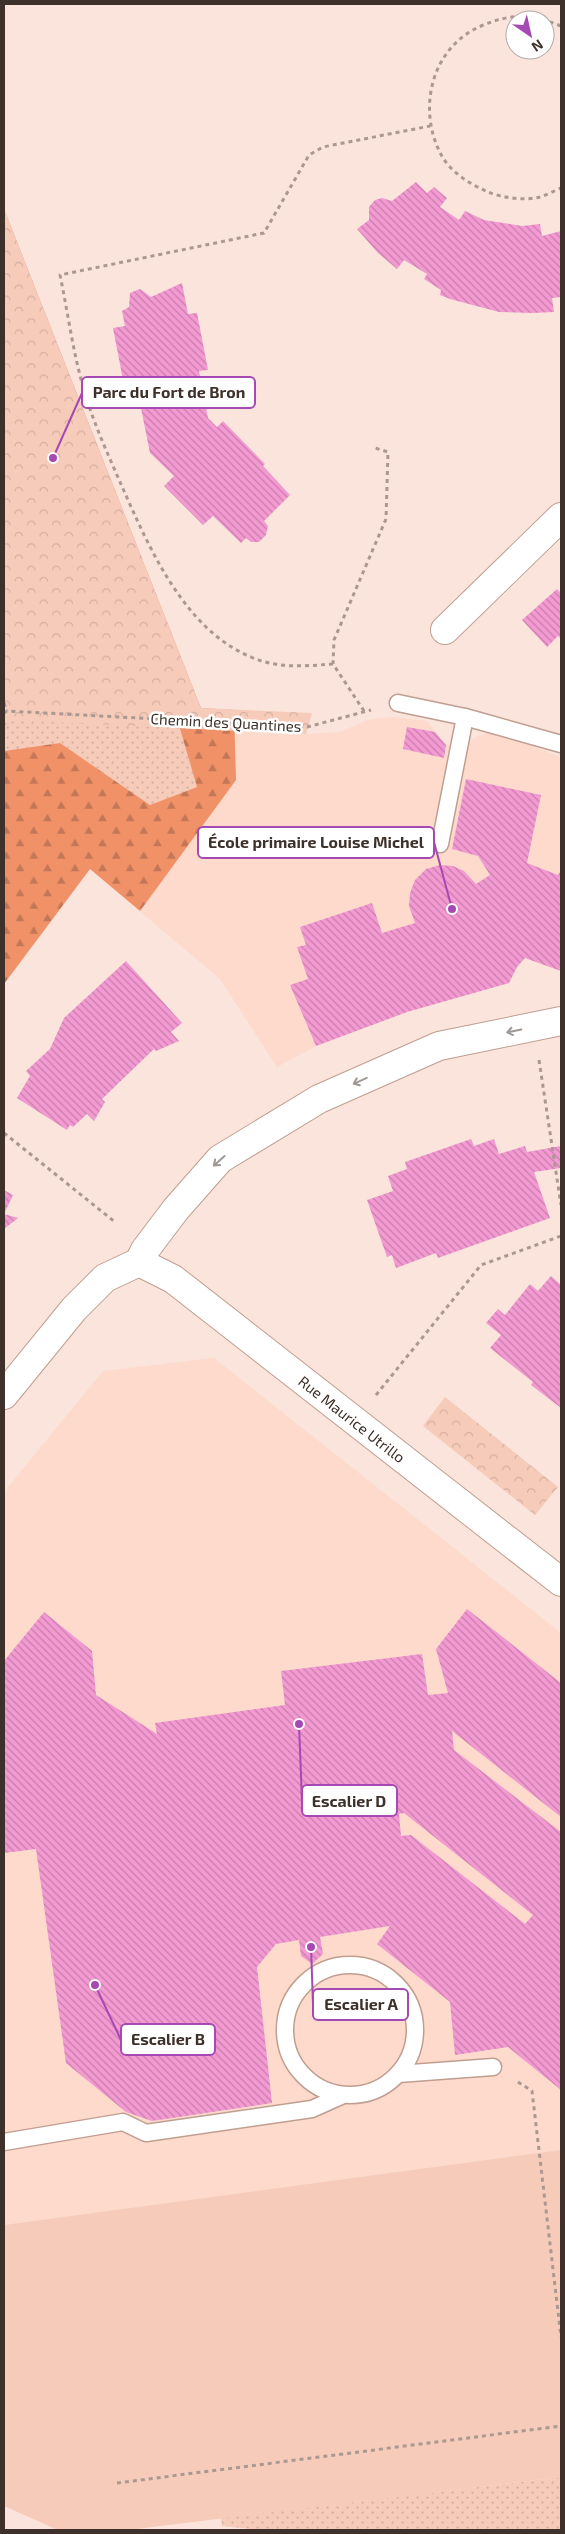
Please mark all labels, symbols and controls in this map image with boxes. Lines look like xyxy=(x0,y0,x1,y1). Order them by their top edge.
north arrow xyxy=(505,10,555,60)
text: N xyxy=(529,36,546,56)
callout: Parc du Fort de Bron xyxy=(82,377,255,408)
text: Parc du Fort de Bron xyxy=(93,382,245,401)
street label: Chemin des Quantines xyxy=(150,709,302,736)
callout: École primaire Louise Michel xyxy=(198,827,434,858)
text: École primaire Louise Michel xyxy=(208,832,425,851)
one-way arrow xyxy=(506,1026,522,1036)
one-way arrow xyxy=(353,1077,368,1087)
one-way arrow xyxy=(213,1156,226,1167)
street label: Rue Maurice Utrillo xyxy=(295,1372,409,1466)
callout: Escalier D xyxy=(302,1785,397,1816)
text: Escalier D xyxy=(312,1791,386,1810)
callout: Escalier A xyxy=(313,1989,408,2020)
text: Escalier A xyxy=(324,1994,398,2013)
callout: Escalier B xyxy=(121,2024,215,2055)
text: Escalier B xyxy=(131,2029,205,2048)

